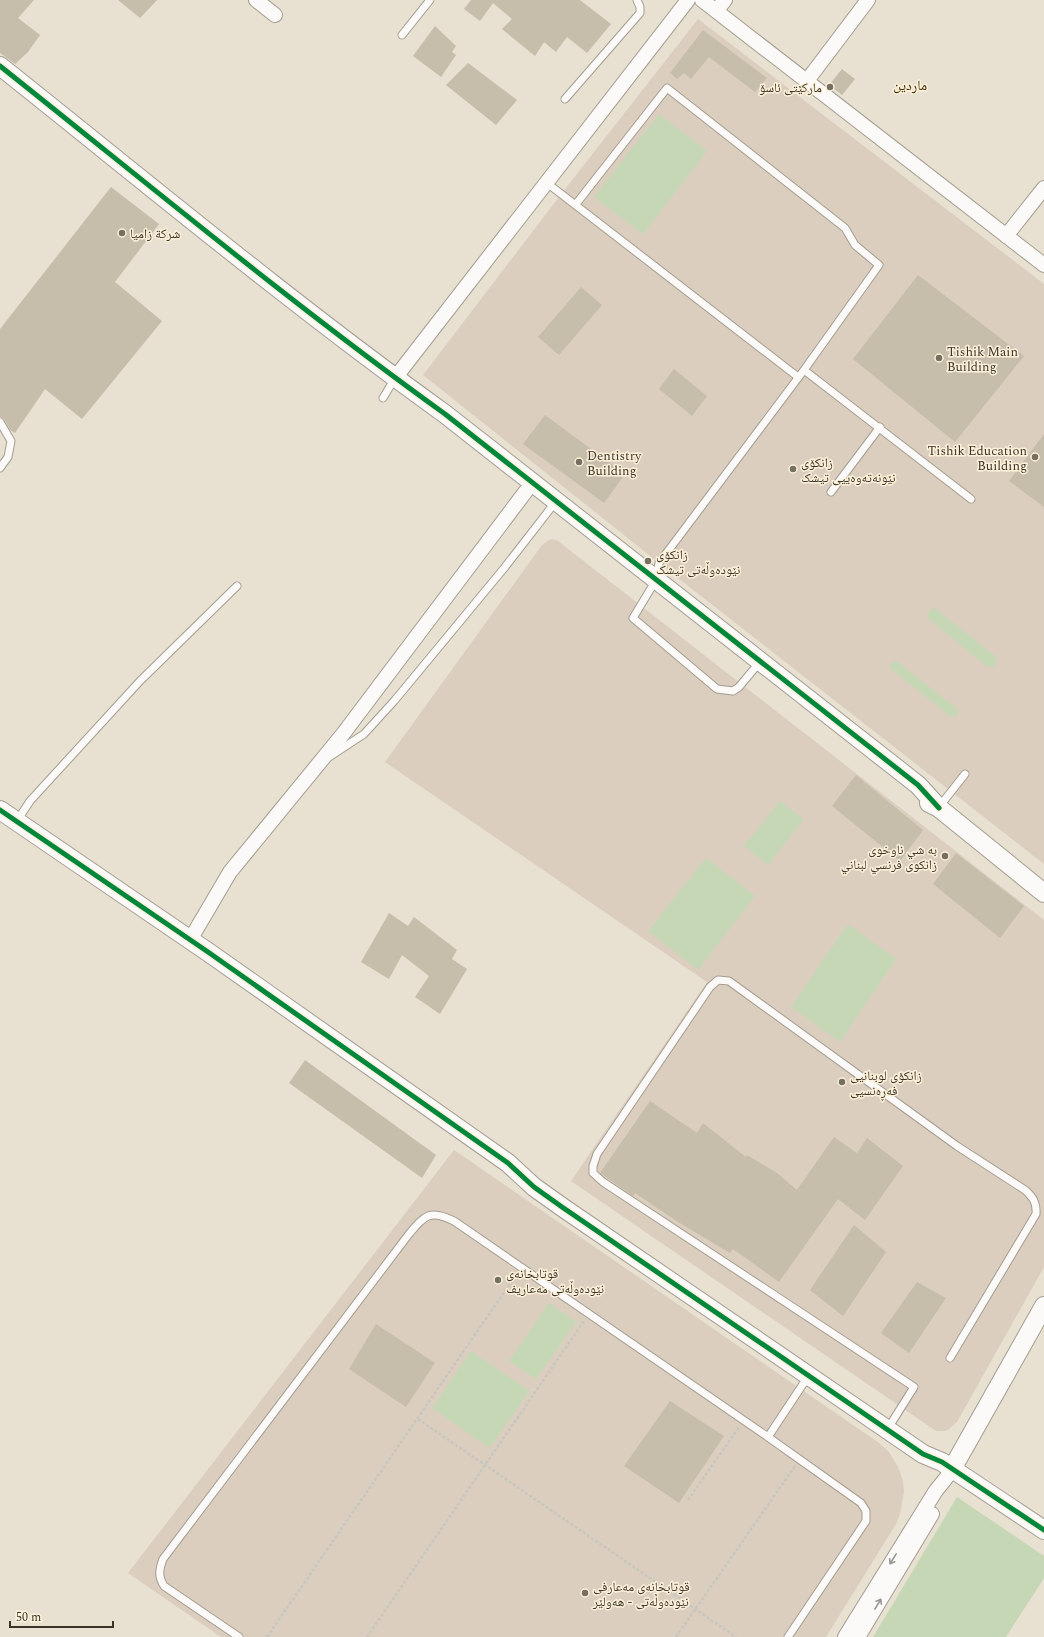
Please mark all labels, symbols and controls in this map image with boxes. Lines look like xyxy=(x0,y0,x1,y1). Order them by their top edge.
district label: ماردین xyxy=(893,75,927,96)
place label: مارکێتی ئاسۆ xyxy=(759,78,822,98)
marker: مارکێتی ئاسۆ xyxy=(825,82,835,92)
place label: شركة زاميا xyxy=(130,224,180,244)
marker: شركة زاميا xyxy=(117,228,127,238)
place label: Tishik Main Building xyxy=(947,342,1018,377)
marker: Tishik Main Building xyxy=(934,353,944,363)
place label: Tishik Education Building xyxy=(928,441,1027,476)
place label: Dentistry Building xyxy=(587,446,642,481)
marker: Tishik Education Building xyxy=(1030,452,1040,462)
place label: زانکۆی نێونەتەوەییی تیشک xyxy=(801,453,896,488)
marker: Dentistry Building xyxy=(574,457,584,467)
marker: زانکۆی نێونەتەوەییی تیشک xyxy=(788,464,798,474)
place label: زانکۆی نێودەوڵەتی تیشک xyxy=(656,545,740,580)
marker: زانکۆی نێودەوڵەتی تیشک xyxy=(643,556,653,566)
place label: به شي ناوخوى زانكوى فرنسي لبناني xyxy=(841,840,937,875)
marker: به شي ناوخوى زانكوى فرنسي لبناني xyxy=(940,851,950,861)
place label: زانکۆی لوبنانیی فەڕەنسیی xyxy=(850,1066,922,1101)
marker: زانکۆی لوبنانیی فەڕەنسیی xyxy=(837,1077,847,1087)
place label: قوتابخانەی نێودەوڵەتی مەعاریف xyxy=(506,1264,604,1299)
marker: قوتابخانەی نێودەوڵەتی مەعاریف xyxy=(493,1275,503,1285)
one-way arrow xyxy=(889,1553,897,1565)
place label: قوتابخانەی مەعارفی نێودەوڵەتی - هەولێر xyxy=(592,1577,690,1612)
marker: قوتابخانەی مەعارفی نێودەوڵەتی - هەولێر xyxy=(580,1588,590,1598)
one-way arrow xyxy=(874,1599,882,1610)
scale bar xyxy=(10,1603,113,1629)
text: 50 m xyxy=(16,1608,41,1627)

